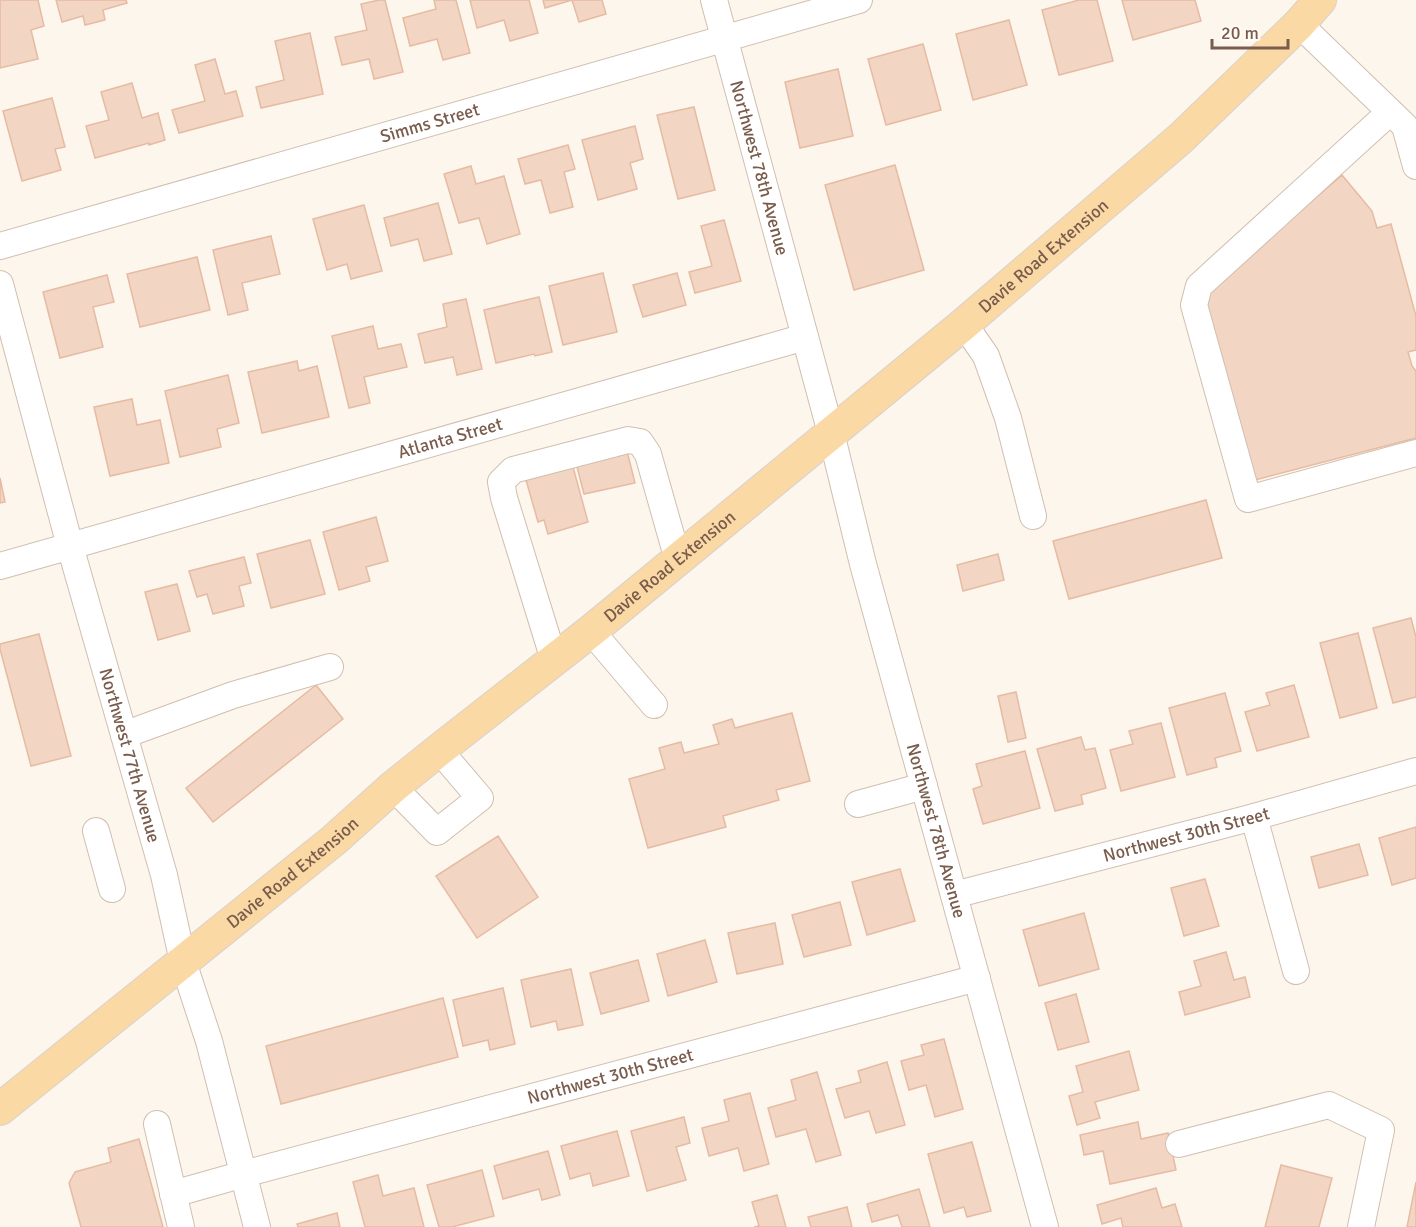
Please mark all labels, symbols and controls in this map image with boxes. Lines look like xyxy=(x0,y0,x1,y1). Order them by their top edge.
scale bar xyxy=(1212,12,1288,50)
text: 20 m xyxy=(1221,22,1259,44)
street label: Northwest 78th Avenue xyxy=(725,78,794,258)
street label: Simms Street xyxy=(377,98,482,148)
street label: Davie Road Extension xyxy=(974,194,1113,318)
street label: Atlanta Street xyxy=(395,413,505,463)
street label: Davie Road Extension xyxy=(599,506,740,627)
street label: Northwest 77th Avenue xyxy=(94,666,165,845)
street label: Northwest 78th Avenue xyxy=(902,741,971,921)
street label: Northwest 30th Street xyxy=(1101,802,1272,867)
street label: Davie Road Extension xyxy=(222,812,363,933)
street label: Northwest 30th Street xyxy=(525,1043,696,1109)

